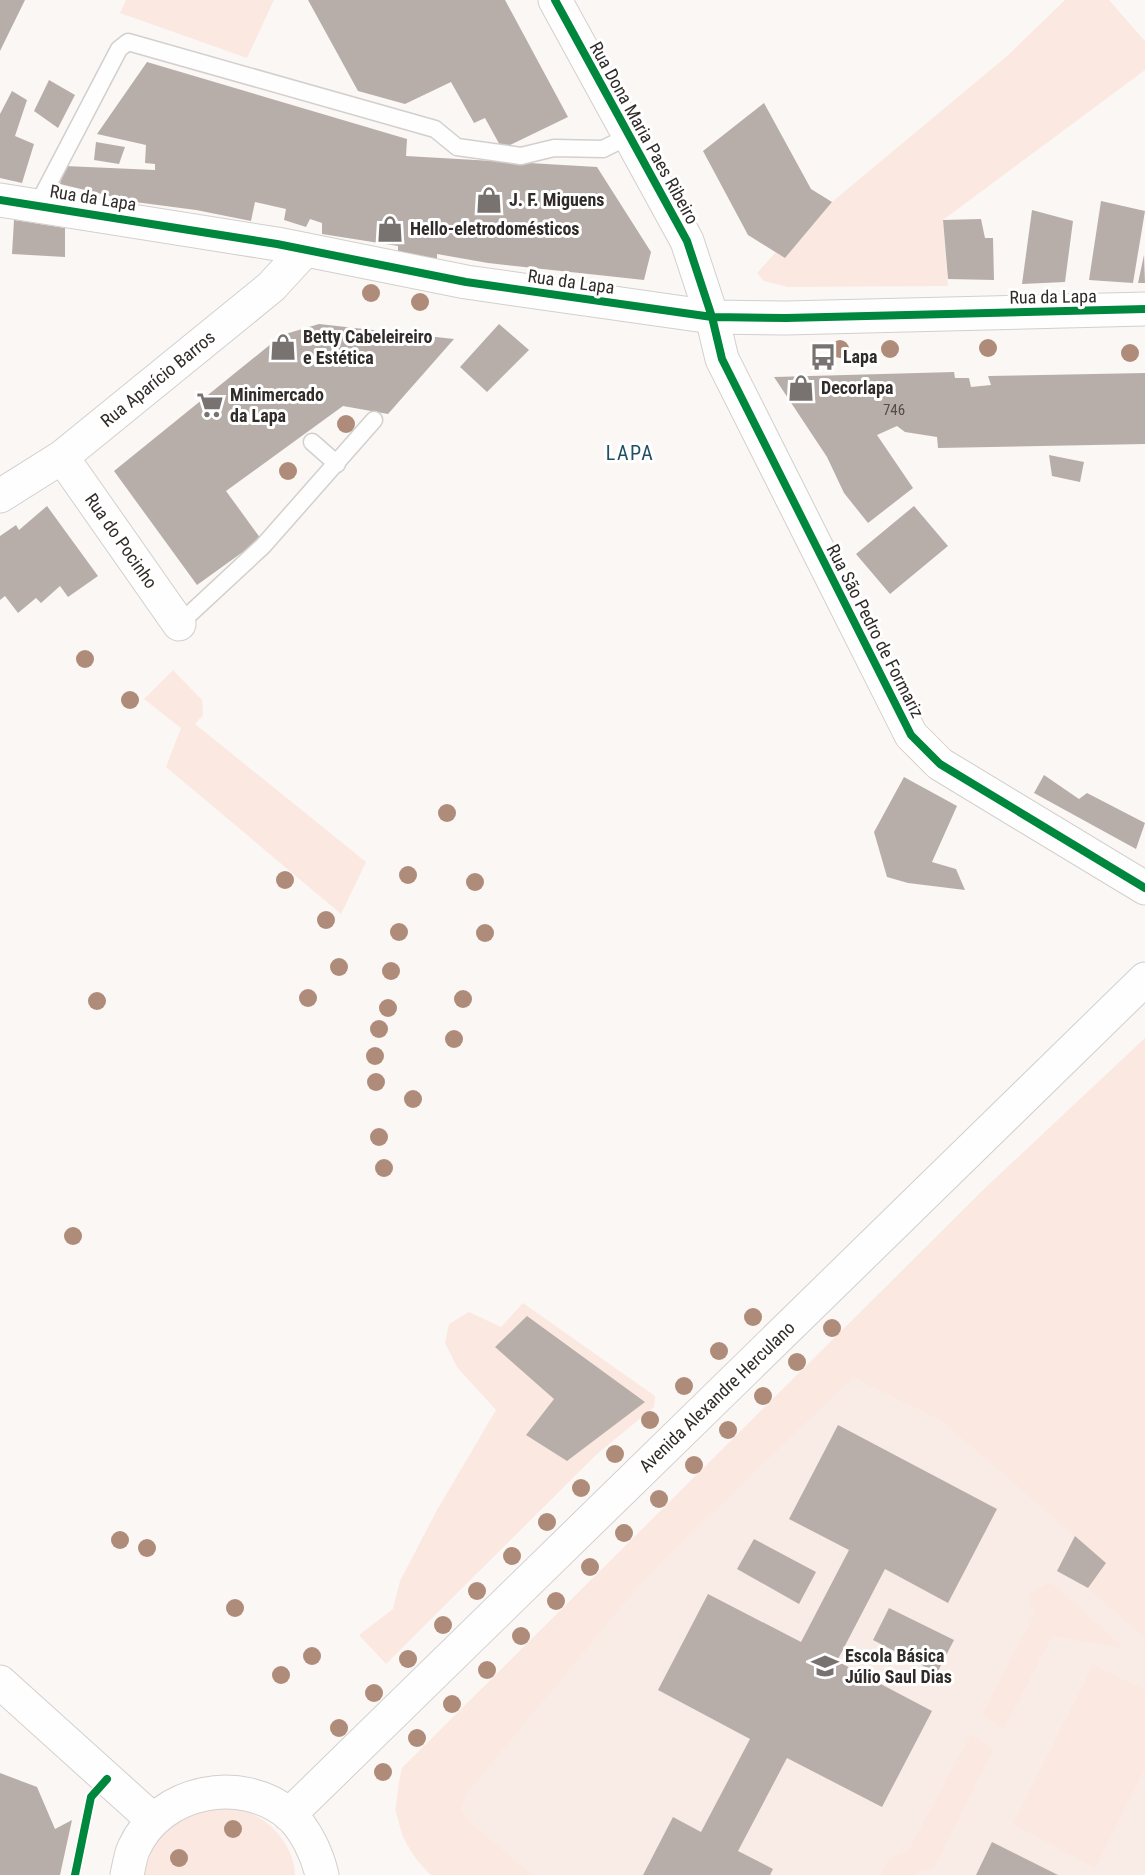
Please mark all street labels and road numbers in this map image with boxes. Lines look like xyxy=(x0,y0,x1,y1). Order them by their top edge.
street label: Rua Dona Maria Paes Ribeiro xyxy=(586,38,703,228)
street label: Rua da Lapa xyxy=(48,180,138,215)
street label: Rua da Lapa xyxy=(526,265,616,298)
street label: Rua da Lapa xyxy=(1009,285,1097,308)
street label: Rua Aparício Barros xyxy=(96,326,219,431)
street label: Rua do Pocinho xyxy=(81,489,162,592)
street label: Rua São Pedro de Formariz xyxy=(823,540,928,721)
street label: Avenida Alexandre Herculano xyxy=(635,1317,799,1476)

